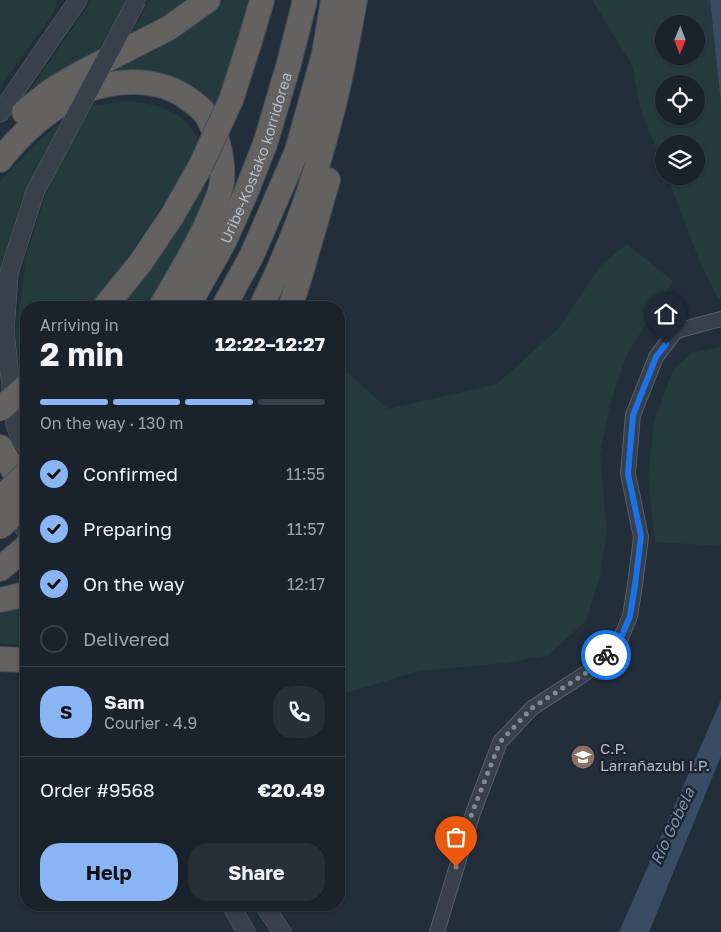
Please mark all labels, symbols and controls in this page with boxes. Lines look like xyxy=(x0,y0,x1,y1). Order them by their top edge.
north arrow xyxy=(655,15,705,65)
map controls xyxy=(655,15,705,185)
street label: Uribe-Kostako korridorea xyxy=(216,70,295,246)
button: locate xyxy=(655,75,705,125)
button: layers xyxy=(655,135,705,185)
pin xyxy=(645,293,687,344)
icon: home xyxy=(652,300,680,328)
text: Arriving in xyxy=(40,315,119,335)
text: 12:22–12:27 xyxy=(215,332,325,355)
text: 2 min xyxy=(40,335,124,373)
text: On the way · 130 m xyxy=(40,413,184,433)
icon: check xyxy=(40,460,68,488)
text: Confirmed xyxy=(83,462,178,485)
text: 11:55 xyxy=(286,464,325,484)
icon: check xyxy=(40,515,68,543)
text: Preparing xyxy=(83,517,172,540)
text: 11:57 xyxy=(287,519,325,539)
icon: check xyxy=(40,570,68,598)
text: On the way xyxy=(83,572,185,595)
text: 12:17 xyxy=(287,574,325,594)
text: Delivered xyxy=(83,627,170,650)
courier xyxy=(581,630,631,680)
icon: bike xyxy=(592,641,620,669)
button: phone xyxy=(273,686,325,738)
text: Sam xyxy=(104,690,144,713)
text: S xyxy=(60,700,72,723)
text: Courier · 4.9 xyxy=(104,713,197,733)
place label: C.P. Larrañazubi I.P. xyxy=(600,739,710,774)
school or university icon: C.P. Larrañazubi I.P. xyxy=(570,744,596,770)
text: Order #9568 xyxy=(40,778,155,801)
text: €20.49 xyxy=(258,778,325,801)
water label: Río Gobela xyxy=(645,783,699,868)
pin xyxy=(435,816,477,867)
icon: bag xyxy=(442,823,470,851)
button: Help xyxy=(40,843,178,901)
button: Share xyxy=(188,843,325,901)

